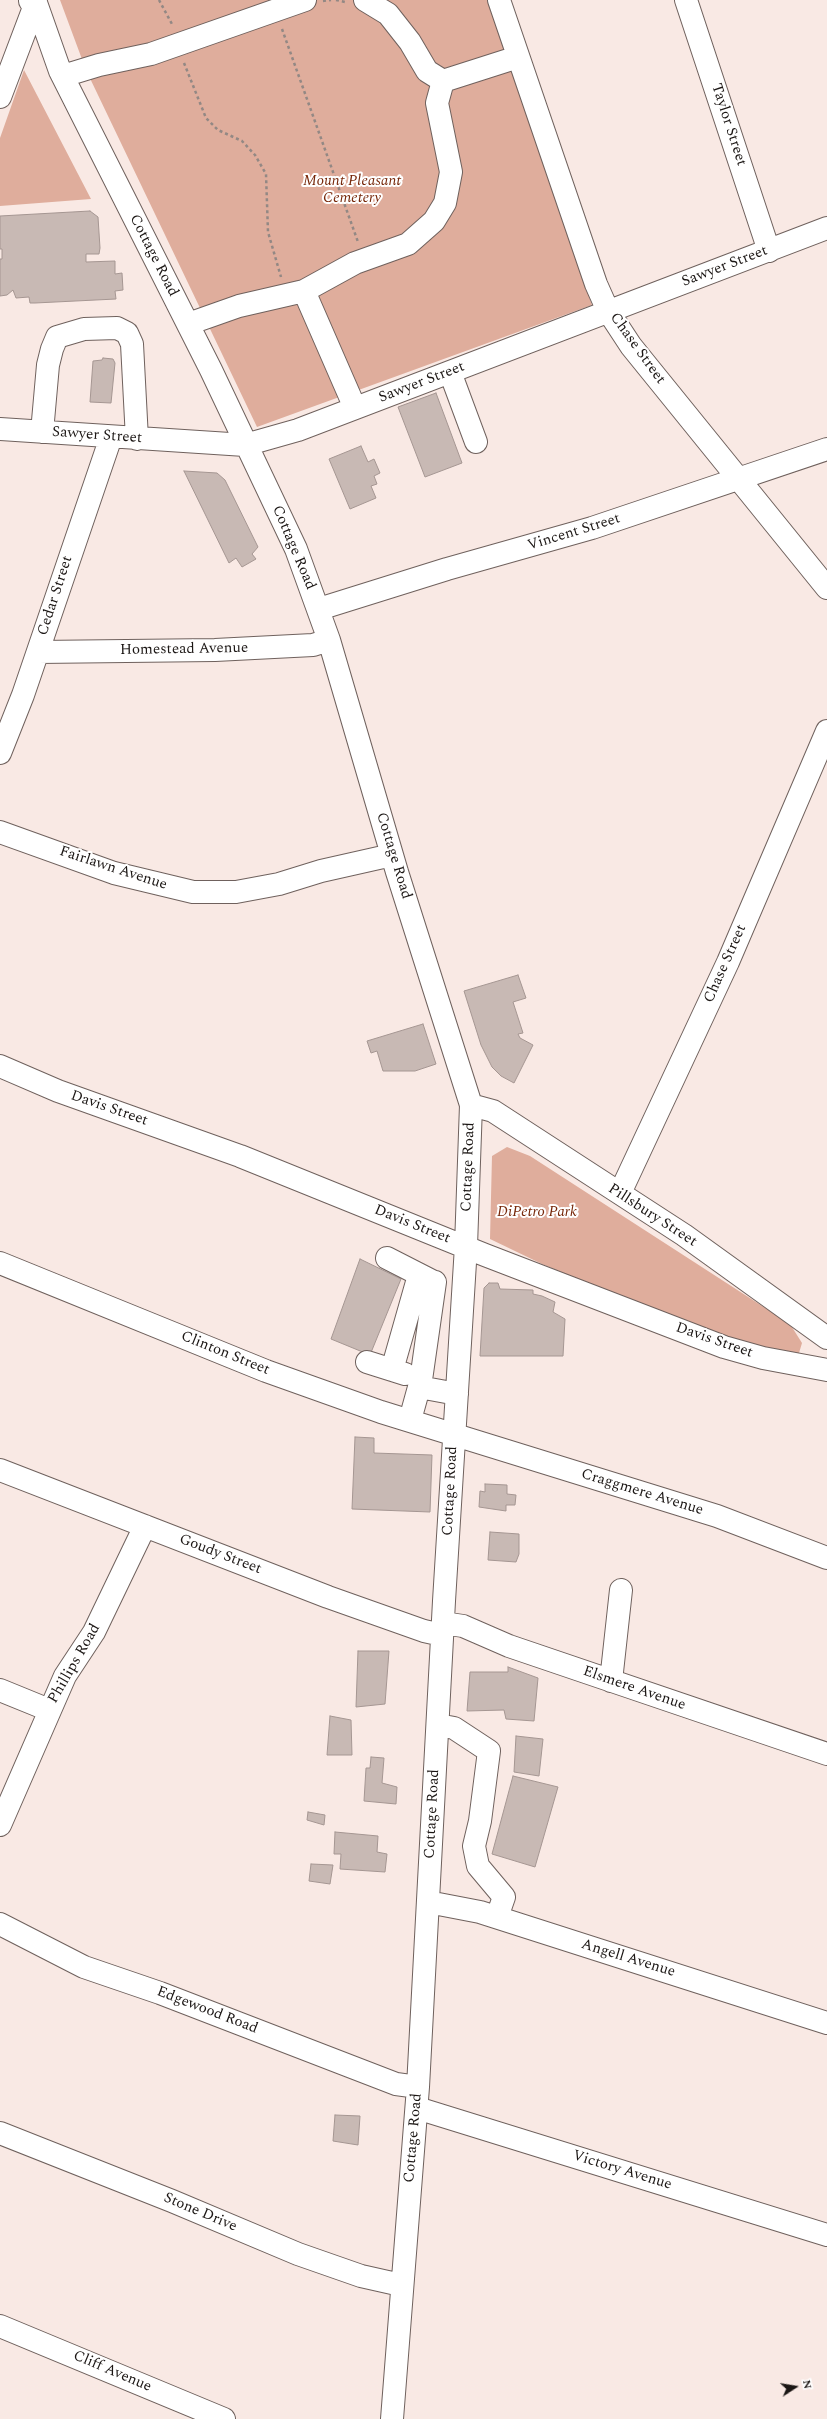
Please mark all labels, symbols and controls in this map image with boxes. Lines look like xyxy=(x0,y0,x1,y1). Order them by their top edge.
street label: Taylor Street xyxy=(706,82,750,168)
park label: Mount Pleasant Cemetery xyxy=(303,173,401,208)
street label: Cottage Road xyxy=(125,212,181,300)
street label: Sawyer Street xyxy=(680,242,770,292)
street label: Chase Street xyxy=(605,310,669,388)
street label: Sawyer Street xyxy=(377,358,467,408)
street label: Sawyer Street xyxy=(51,424,143,448)
street label: Cottage Road xyxy=(267,503,319,593)
street label: Vincent Street xyxy=(525,510,623,556)
street label: Cedar Street xyxy=(35,554,77,638)
street label: Homestead Avenue xyxy=(120,640,248,660)
street label: Cottage Road xyxy=(371,810,415,902)
street label: Fairlawn Avenue xyxy=(57,843,169,895)
street label: Chase Street xyxy=(701,922,751,1006)
street label: Davis Street xyxy=(68,1087,150,1131)
street label: Cottage Road xyxy=(458,1122,480,1212)
street label: Pillsbury Street xyxy=(604,1181,700,1251)
street label: Davis Street xyxy=(371,1202,453,1248)
park label: DiPetro Park xyxy=(497,1204,577,1222)
street label: Davis Street xyxy=(673,1319,755,1363)
street label: Clinton Street xyxy=(178,1328,272,1380)
street label: Cottage Road xyxy=(440,1446,462,1536)
street label: Craggmere Avenue xyxy=(579,1466,705,1520)
street label: Goudy Street xyxy=(176,1531,264,1579)
street label: Phillips Road xyxy=(45,1621,105,1707)
street label: Elsmere Avenue xyxy=(580,1663,688,1715)
street label: Cottage Road xyxy=(422,1769,444,1859)
street label: Angell Avenue xyxy=(579,1936,677,1982)
street label: Edgewood Road xyxy=(154,1983,260,2039)
street label: Cottage Road xyxy=(401,2093,427,2183)
street label: Victory Avenue xyxy=(570,2147,674,2195)
street label: Stone Drive xyxy=(161,2189,239,2237)
street label: Cliff Avenue xyxy=(70,2347,154,2397)
north arrow xyxy=(775,2367,815,2407)
text: N xyxy=(798,2378,816,2391)

